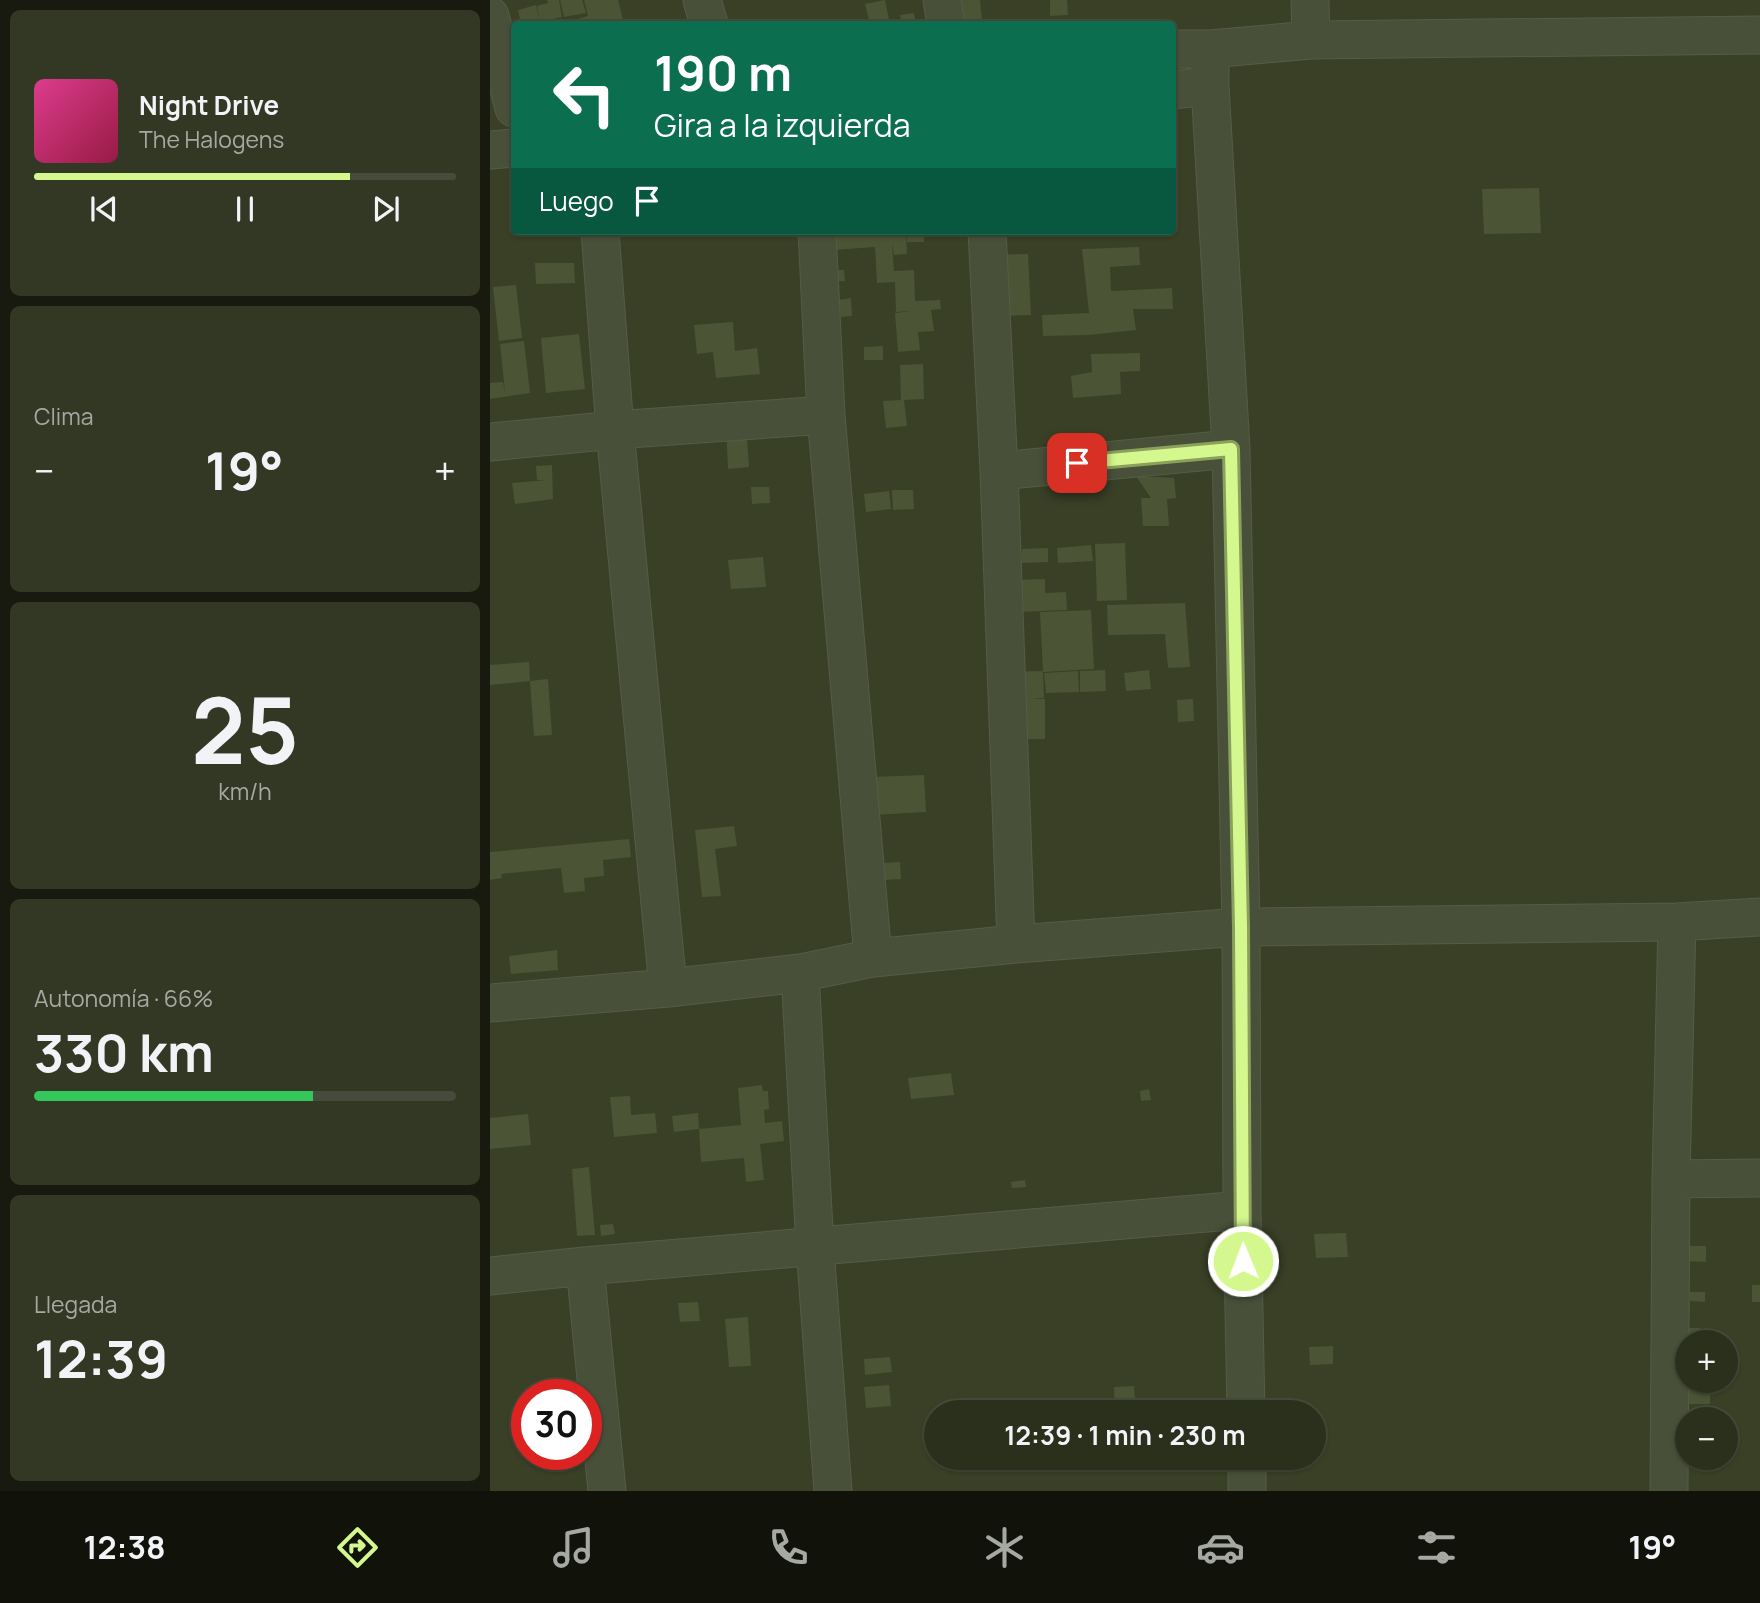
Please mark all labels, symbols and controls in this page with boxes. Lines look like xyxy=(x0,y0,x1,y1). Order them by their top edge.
text: 190 m xyxy=(654,39,792,106)
icon: left xyxy=(539,49,630,140)
text: Night Drive xyxy=(139,87,279,123)
text: Gira a la izquierda xyxy=(654,103,910,147)
text: The Halogens xyxy=(139,123,284,155)
icon: arrive xyxy=(628,182,666,220)
text: Luego xyxy=(539,183,614,219)
icon: previous xyxy=(85,190,123,228)
icon: pause xyxy=(226,190,264,228)
icon: next xyxy=(367,190,405,228)
text: Clima xyxy=(34,400,93,432)
pin xyxy=(1047,433,1107,493)
text: 19° xyxy=(205,435,284,506)
text: − xyxy=(34,444,55,496)
text: + xyxy=(434,444,456,496)
icon: arrive xyxy=(1058,444,1096,482)
text: 25 xyxy=(191,667,299,791)
text: km/h xyxy=(218,775,272,807)
text: Autonomía · 66% xyxy=(34,982,213,1014)
text: 330 km xyxy=(34,1017,214,1088)
position arrow xyxy=(1206,1224,1280,1298)
text: Llegada xyxy=(34,1288,117,1320)
text: 12:39 xyxy=(34,1323,168,1394)
map controls xyxy=(1675,1330,1738,1470)
button: + xyxy=(1675,1330,1738,1393)
speed limit sign: 30 xyxy=(511,1379,602,1470)
button: − xyxy=(1675,1407,1738,1470)
text: 12:39 · 1 min · 230 m xyxy=(1004,1417,1246,1453)
icon: directions xyxy=(333,1523,382,1572)
icon: music xyxy=(549,1523,598,1572)
icon: phone xyxy=(764,1523,813,1572)
icon: climate xyxy=(980,1523,1029,1572)
icon: car xyxy=(1196,1523,1245,1572)
icon: filters xyxy=(1412,1523,1461,1572)
text: 12:38 xyxy=(83,1525,166,1569)
text: 19° xyxy=(1628,1525,1676,1569)

